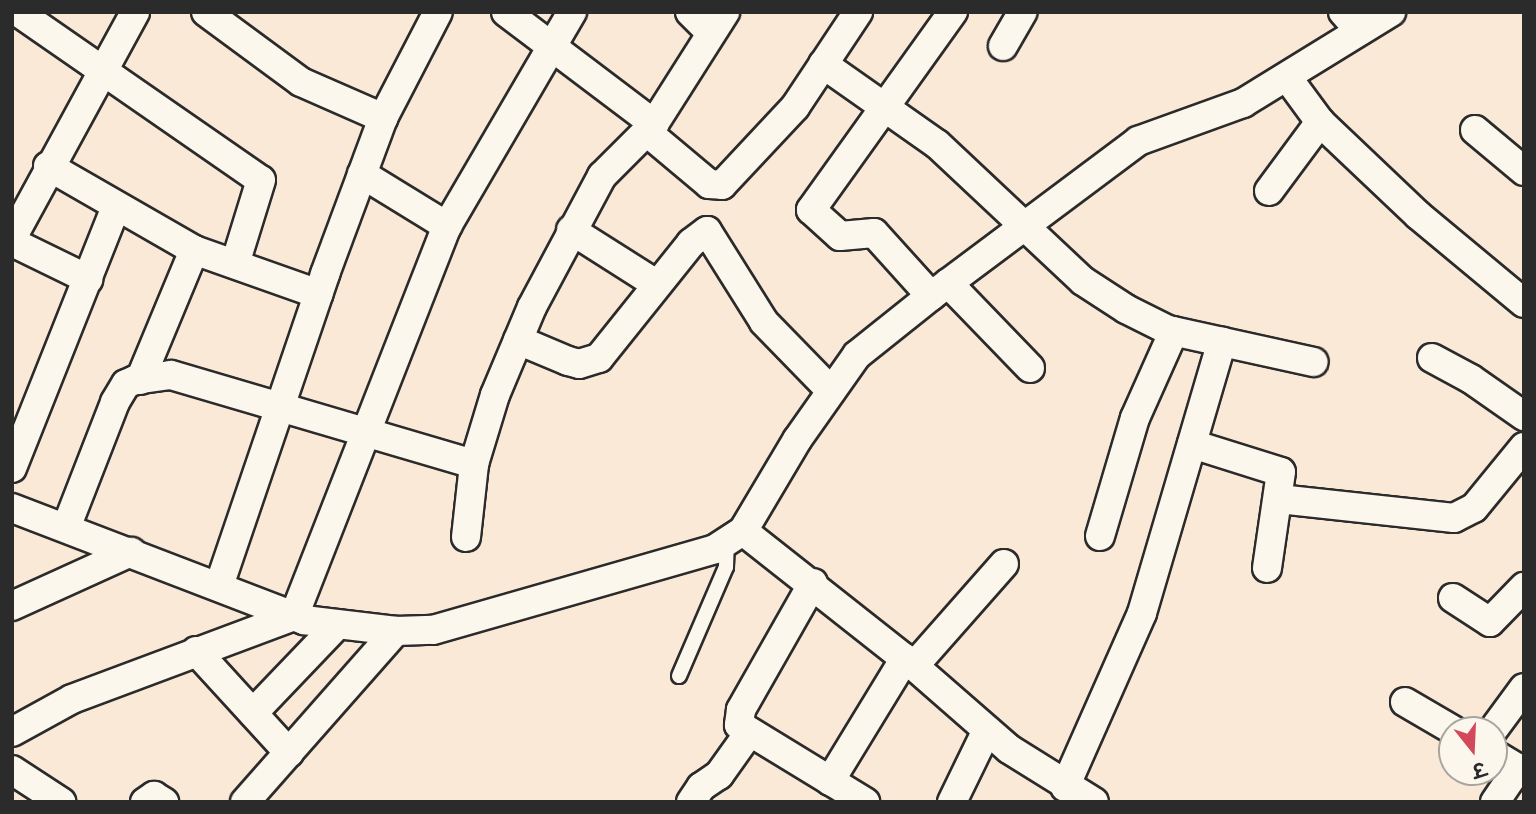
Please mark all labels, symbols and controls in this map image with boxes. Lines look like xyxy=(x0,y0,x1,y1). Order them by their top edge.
north arrow xyxy=(1438,716,1508,786)
text: उ xyxy=(1468,752,1490,787)

